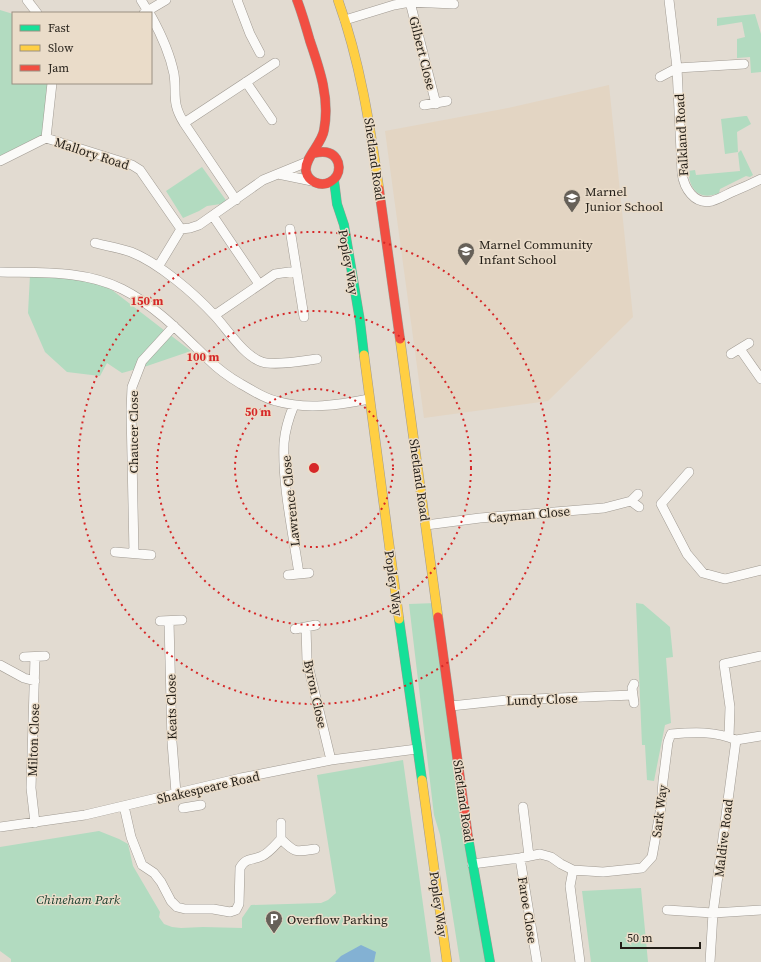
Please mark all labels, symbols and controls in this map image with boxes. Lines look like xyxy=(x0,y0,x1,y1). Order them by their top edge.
legend xyxy=(12,12,152,84)
street label: Gilbert Close xyxy=(405,15,440,92)
text: Fast xyxy=(48,20,70,36)
text: Slow xyxy=(48,40,74,56)
text: Jam xyxy=(47,60,69,76)
street label: Falkland Road xyxy=(671,93,692,177)
street label: Shetland Road xyxy=(360,117,389,202)
street label: Mallory Road xyxy=(52,133,132,174)
place label: Marnel Junior School xyxy=(584,183,663,215)
school or university icon: Marnel Junior School xyxy=(562,188,582,213)
street label: Popley Way xyxy=(334,228,363,297)
place label: Marnel Community Infant School xyxy=(479,236,593,268)
school or university icon: Marnel Community Infant School xyxy=(456,241,476,266)
text: 150 m xyxy=(131,293,164,309)
text: 100 m xyxy=(187,349,220,365)
street label: Chaucer Close xyxy=(125,390,142,474)
text: 50 m xyxy=(245,404,271,420)
street label: Shetland Road xyxy=(405,438,434,523)
street label: Lawrence Close xyxy=(277,454,304,547)
centre of rings xyxy=(307,461,321,475)
street label: Cayman Close xyxy=(487,502,571,527)
street label: Popley Way xyxy=(380,549,407,617)
street label: Byron Close xyxy=(300,658,331,730)
street label: Keats Close xyxy=(162,674,181,740)
street label: Lundy Close xyxy=(506,690,578,709)
street label: Milton Close xyxy=(24,703,43,777)
street label: Shetland Road xyxy=(449,759,478,844)
street label: Shakespeare Road xyxy=(155,767,262,808)
street label: Sark Way xyxy=(648,783,671,838)
street label: Maldive Road xyxy=(710,797,737,878)
street label: Popley Way xyxy=(425,870,452,938)
street label: Faroe Close xyxy=(514,876,541,945)
park label: Chineham Park xyxy=(36,891,121,908)
parking icon: Overflow Parking xyxy=(264,909,284,934)
place label: Overflow Parking xyxy=(287,911,388,928)
scale bar xyxy=(621,924,700,950)
text: 50 m xyxy=(627,930,653,946)

